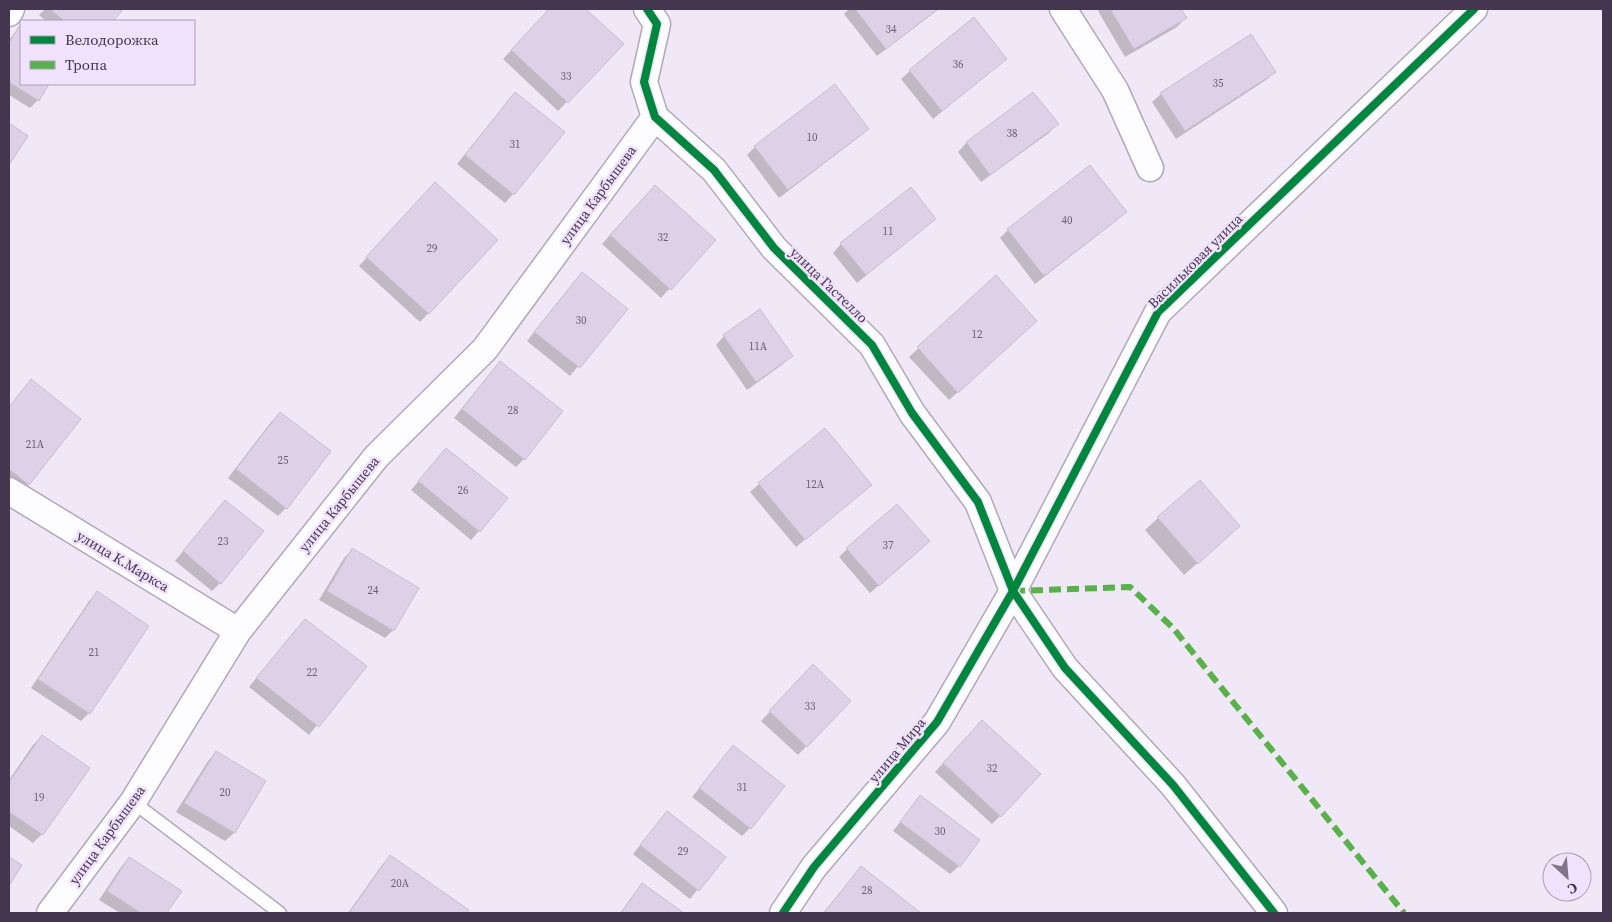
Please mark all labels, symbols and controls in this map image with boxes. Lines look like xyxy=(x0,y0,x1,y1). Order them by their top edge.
legend xyxy=(20,20,195,85)
house number: 34 xyxy=(886,22,897,37)
text: Велодорожка xyxy=(65,29,159,50)
text: Тропа xyxy=(65,54,107,75)
house number: 36 xyxy=(953,57,964,72)
house number: 33 xyxy=(561,69,572,84)
house number: 35 xyxy=(1213,76,1224,91)
house number: 38 xyxy=(1007,126,1018,141)
house number: 10 xyxy=(807,130,818,145)
house number: 31 xyxy=(510,137,521,152)
street label: улица Карбышева xyxy=(555,141,641,249)
street label: Васильковая улица xyxy=(1143,209,1247,313)
house number: 40 xyxy=(1062,213,1073,228)
house number: 11 xyxy=(883,224,894,239)
house number: 32 xyxy=(658,230,669,245)
house number: 29 xyxy=(427,241,438,256)
street label: улица Гастелло xyxy=(785,242,873,328)
house number: 30 xyxy=(576,313,587,328)
house number: 12 xyxy=(972,327,983,342)
house number: 11А xyxy=(749,339,768,354)
house number: 28 xyxy=(508,403,519,418)
house number: 21А xyxy=(26,437,45,452)
street label: улица Карбышева xyxy=(294,451,385,556)
house number: 25 xyxy=(278,453,289,468)
house number: 12А xyxy=(806,477,825,492)
house number: 26 xyxy=(458,483,469,498)
street label: улица К.Маркса xyxy=(73,525,174,597)
house number: 23 xyxy=(218,534,229,549)
house number: 37 xyxy=(883,538,894,553)
house number: 24 xyxy=(368,583,379,598)
house number: 21 xyxy=(89,645,100,660)
house number: 22 xyxy=(307,665,318,680)
house number: 33 xyxy=(805,699,816,714)
street label: улица Мира xyxy=(864,712,931,787)
house number: 32 xyxy=(987,761,998,776)
house number: 31 xyxy=(737,780,748,795)
street label: улица Карбышева xyxy=(64,781,150,889)
house number: 20 xyxy=(220,785,231,800)
house number: 19 xyxy=(34,790,45,805)
house number: 30 xyxy=(935,824,946,839)
house number: 29 xyxy=(678,844,689,859)
north arrow xyxy=(1542,852,1592,902)
house number: 20А xyxy=(391,876,410,891)
text: С xyxy=(1564,878,1581,900)
house number: 28 xyxy=(862,883,873,898)

